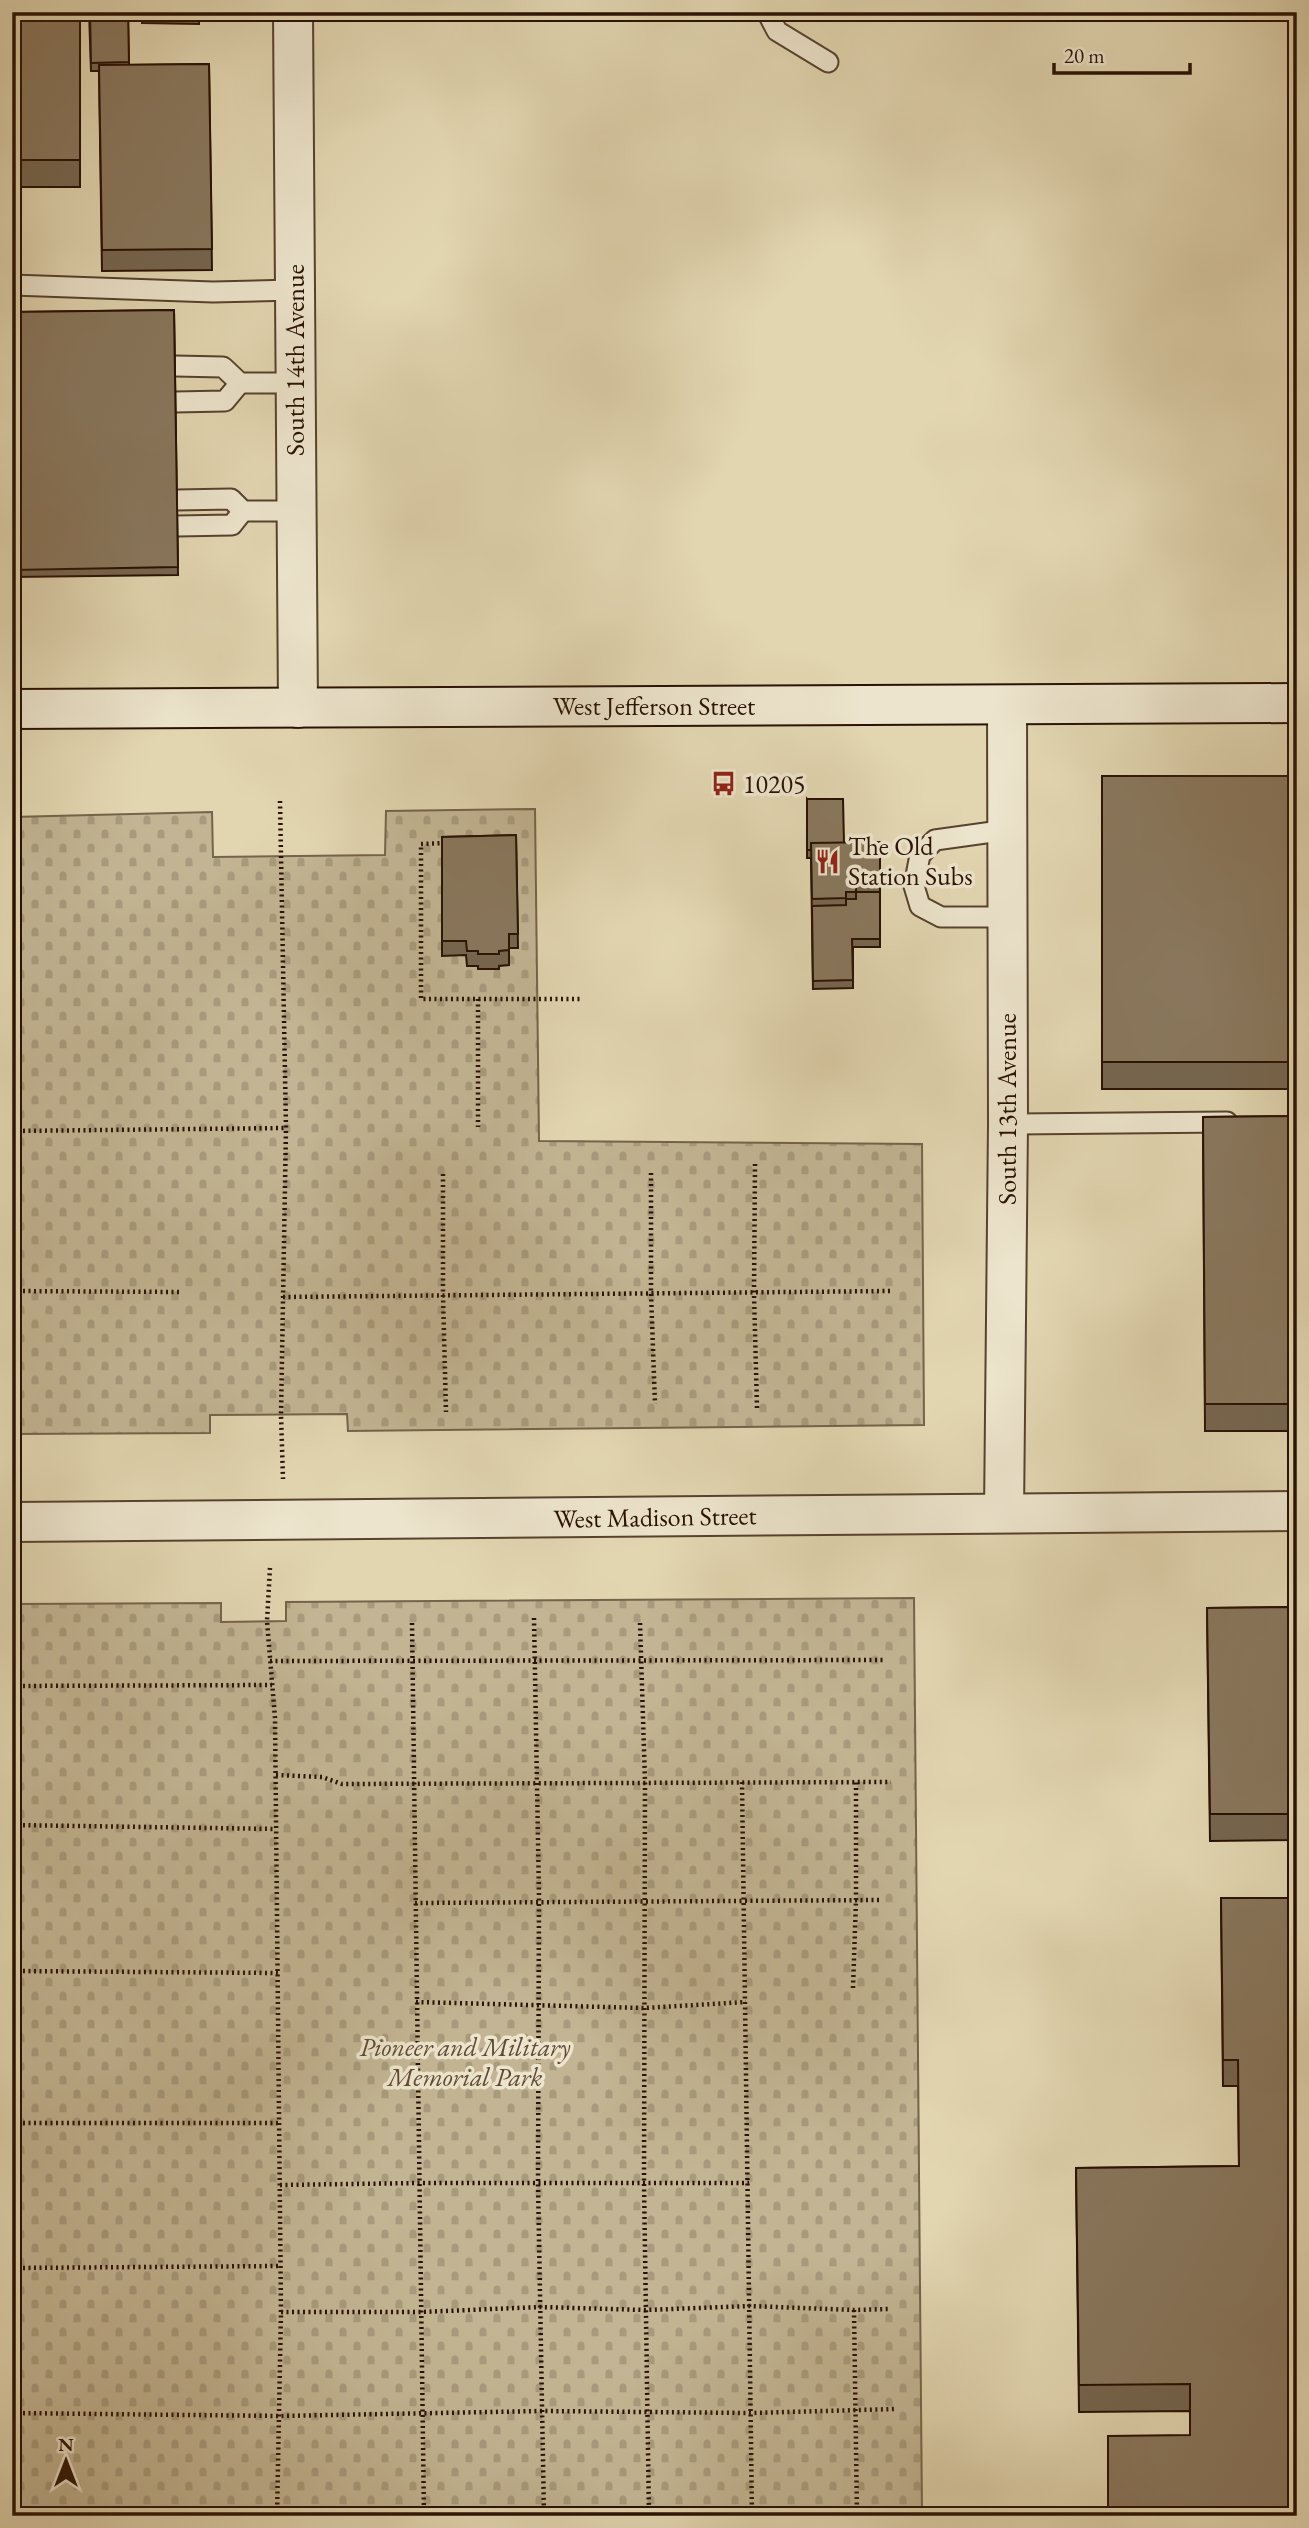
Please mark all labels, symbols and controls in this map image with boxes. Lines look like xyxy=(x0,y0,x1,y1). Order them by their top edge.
scale bar xyxy=(1054,32,1190,76)
text: 20 m xyxy=(1064,42,1105,69)
street label: South 14th Avenue xyxy=(278,264,312,456)
street label: West Jefferson Street xyxy=(553,689,755,723)
place label: 10205 xyxy=(743,767,805,801)
bus stop icon: 10205 xyxy=(709,770,737,798)
place label: The Old Station Subs xyxy=(848,829,973,893)
restaurant icon: The Old Station Subs xyxy=(814,847,842,875)
street label: South 13th Avenue xyxy=(990,1013,1024,1205)
street label: West Madison Street xyxy=(553,1498,757,1536)
park label: Pioneer and Military Memorial Park xyxy=(360,2030,571,2094)
north arrow xyxy=(32,2426,102,2496)
text: N xyxy=(58,2432,74,2457)

